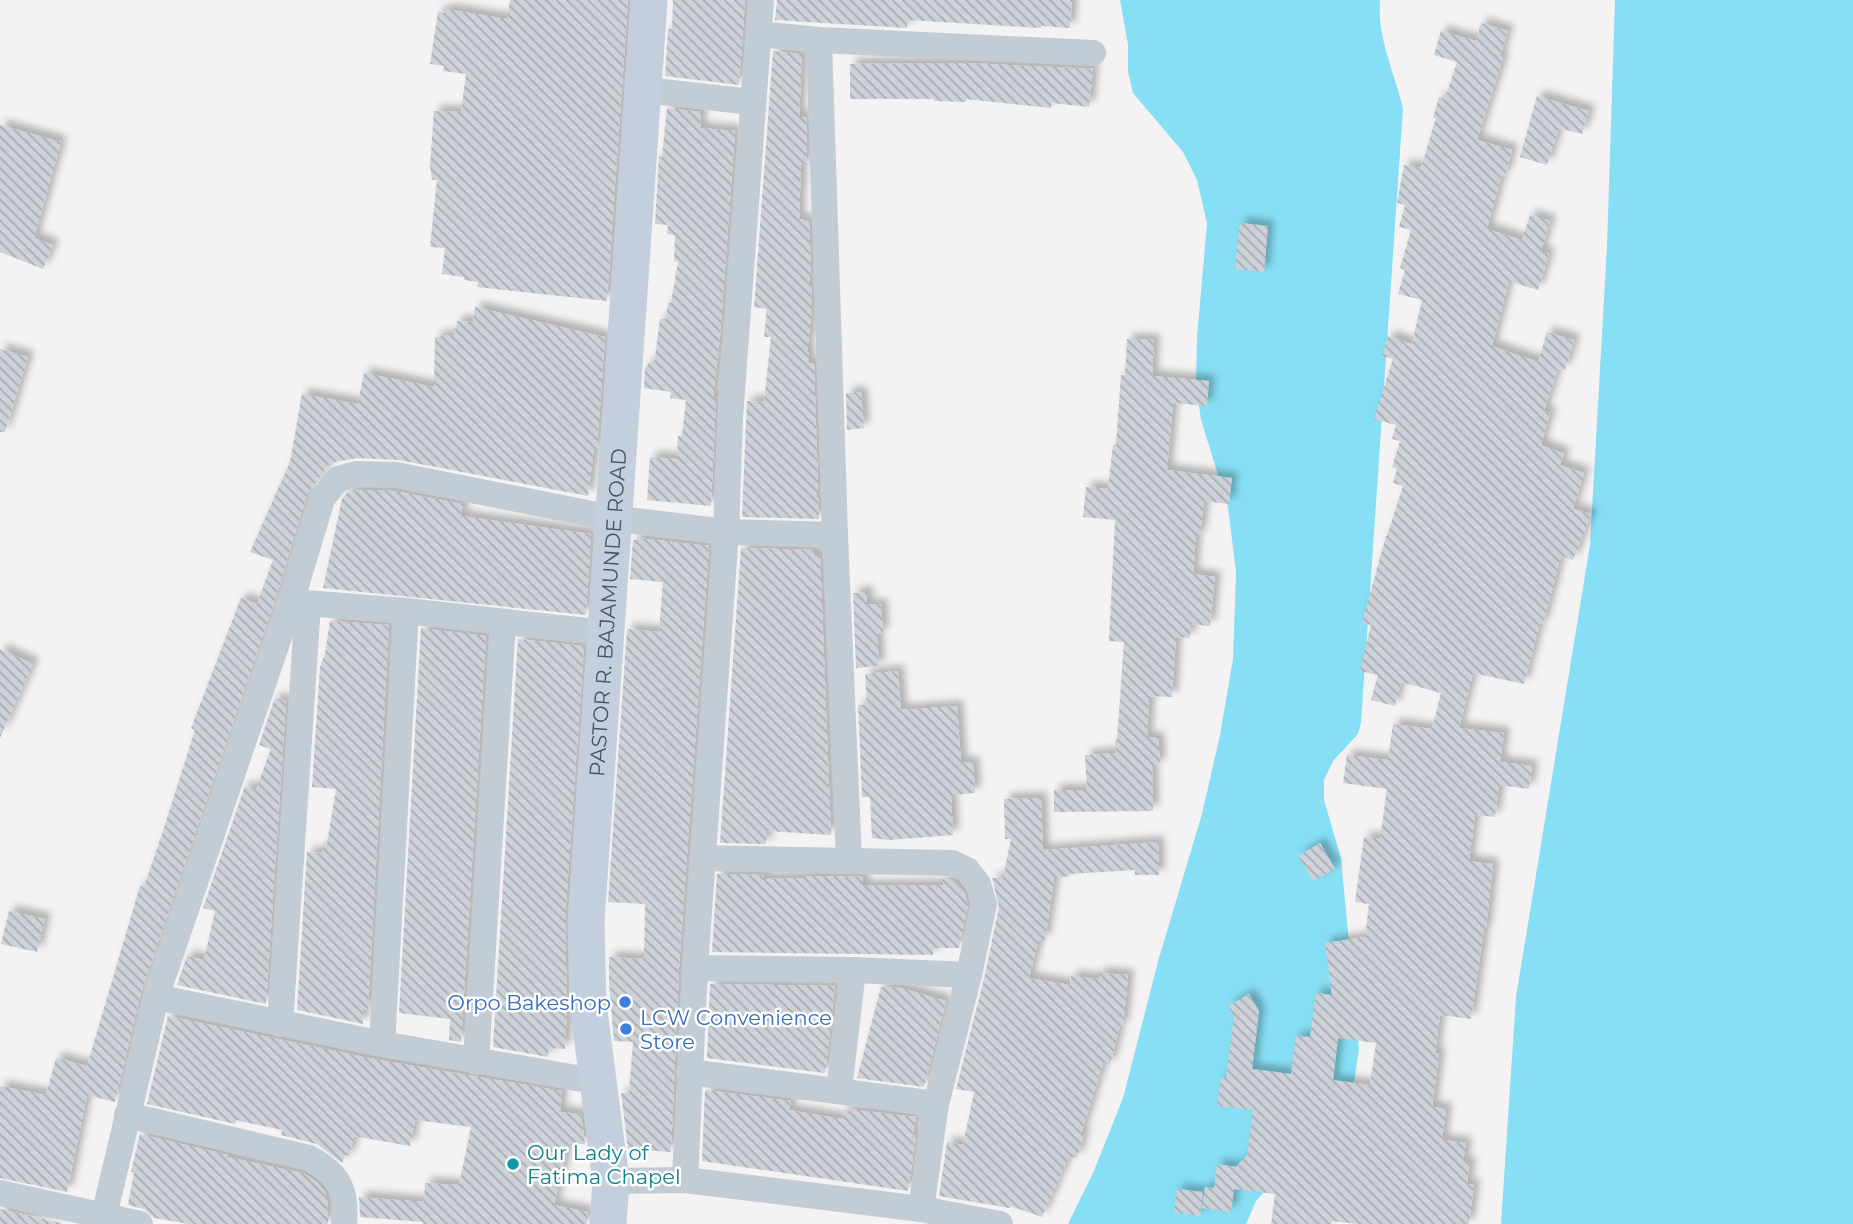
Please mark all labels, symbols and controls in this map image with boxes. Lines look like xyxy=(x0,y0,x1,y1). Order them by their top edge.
street label: PASTOR R. BAJAMUNDE ROAD xyxy=(583,447,631,778)
place label: Orpo Bakeshop xyxy=(447,990,611,1015)
marker: Orpo Bakeshop xyxy=(617,994,633,1010)
place label: LCW Convenience Store xyxy=(640,1005,832,1054)
marker: LCW Convenience Store xyxy=(618,1021,634,1037)
place label: Our Lady of Fatima Chapel xyxy=(527,1140,681,1189)
marker: Our Lady of Fatima Chapel xyxy=(505,1156,521,1172)

